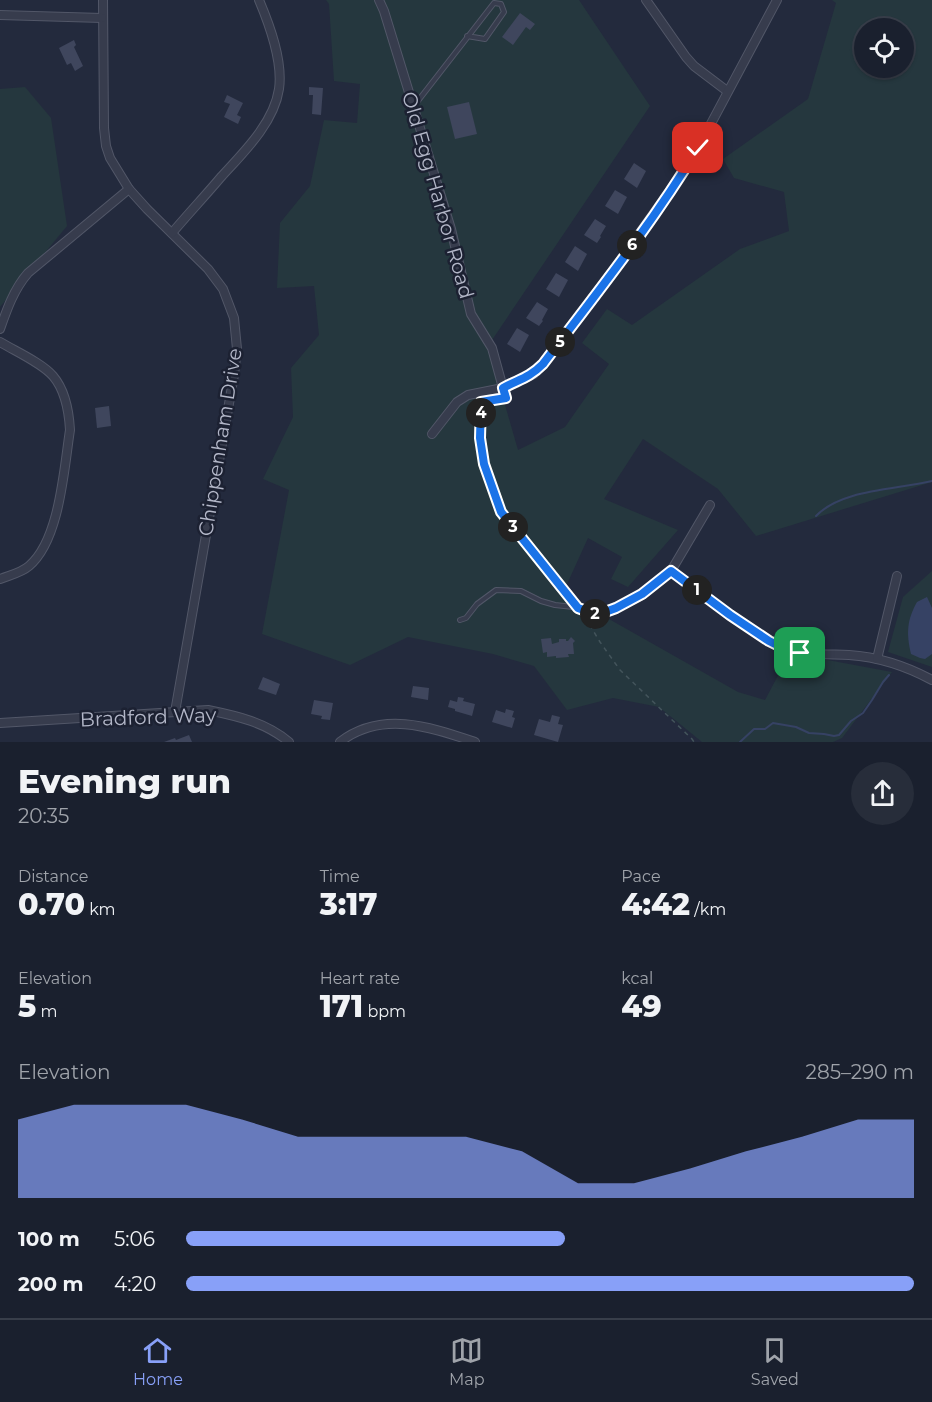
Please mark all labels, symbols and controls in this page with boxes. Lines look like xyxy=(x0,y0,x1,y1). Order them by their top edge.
map controls xyxy=(854,18,914,78)
button: locate xyxy=(854,18,914,78)
street label: Old Egg Harbor Road xyxy=(397,89,479,301)
pin xyxy=(672,122,723,173)
icon: check xyxy=(681,131,714,164)
pin: 6 xyxy=(617,230,647,260)
text: 6 xyxy=(627,235,637,254)
pin: 5 xyxy=(545,327,575,357)
text: 5 xyxy=(555,332,565,351)
street label: Chippenham Drive xyxy=(193,346,247,538)
pin: 4 xyxy=(466,398,496,428)
text: 4 xyxy=(475,403,487,422)
pin: 3 xyxy=(498,512,528,542)
text: 3 xyxy=(508,517,518,536)
pin: 1 xyxy=(682,575,712,605)
text: 1 xyxy=(694,580,700,599)
pin: 2 xyxy=(580,599,610,629)
text: 2 xyxy=(590,604,600,623)
pin xyxy=(774,627,825,678)
icon: arrive xyxy=(783,636,816,669)
street label: Bradford Way xyxy=(79,703,217,731)
text: Evening run xyxy=(18,761,231,801)
button: share xyxy=(851,762,914,825)
text: 20:35 xyxy=(18,804,69,828)
text: Distance xyxy=(18,867,88,886)
text: Time xyxy=(320,867,360,886)
text: Pace xyxy=(621,867,661,886)
text: 0.70 xyxy=(18,886,85,923)
text: 3:17 xyxy=(320,886,377,923)
text: 4:42 xyxy=(621,886,690,923)
text: km xyxy=(85,900,116,919)
text: /km xyxy=(690,900,726,919)
text: Elevation xyxy=(18,969,92,988)
text: Heart rate xyxy=(320,969,400,988)
text: kcal xyxy=(621,969,653,988)
text: 5 xyxy=(18,988,36,1025)
text: 171 xyxy=(320,988,363,1025)
text: 49 xyxy=(621,988,662,1025)
text: m xyxy=(36,1002,57,1021)
text: bpm xyxy=(363,1002,406,1021)
text: Elevation xyxy=(18,1060,110,1084)
text: 285–290 m xyxy=(806,1060,914,1084)
text: 100 m xyxy=(18,1227,80,1251)
text: 5:06 xyxy=(114,1227,155,1251)
text: 200 m xyxy=(18,1272,84,1296)
text: 4:20 xyxy=(114,1272,156,1296)
tab: Home xyxy=(133,1334,183,1389)
tab: Map xyxy=(449,1334,485,1389)
tab: Saved xyxy=(751,1334,799,1389)

